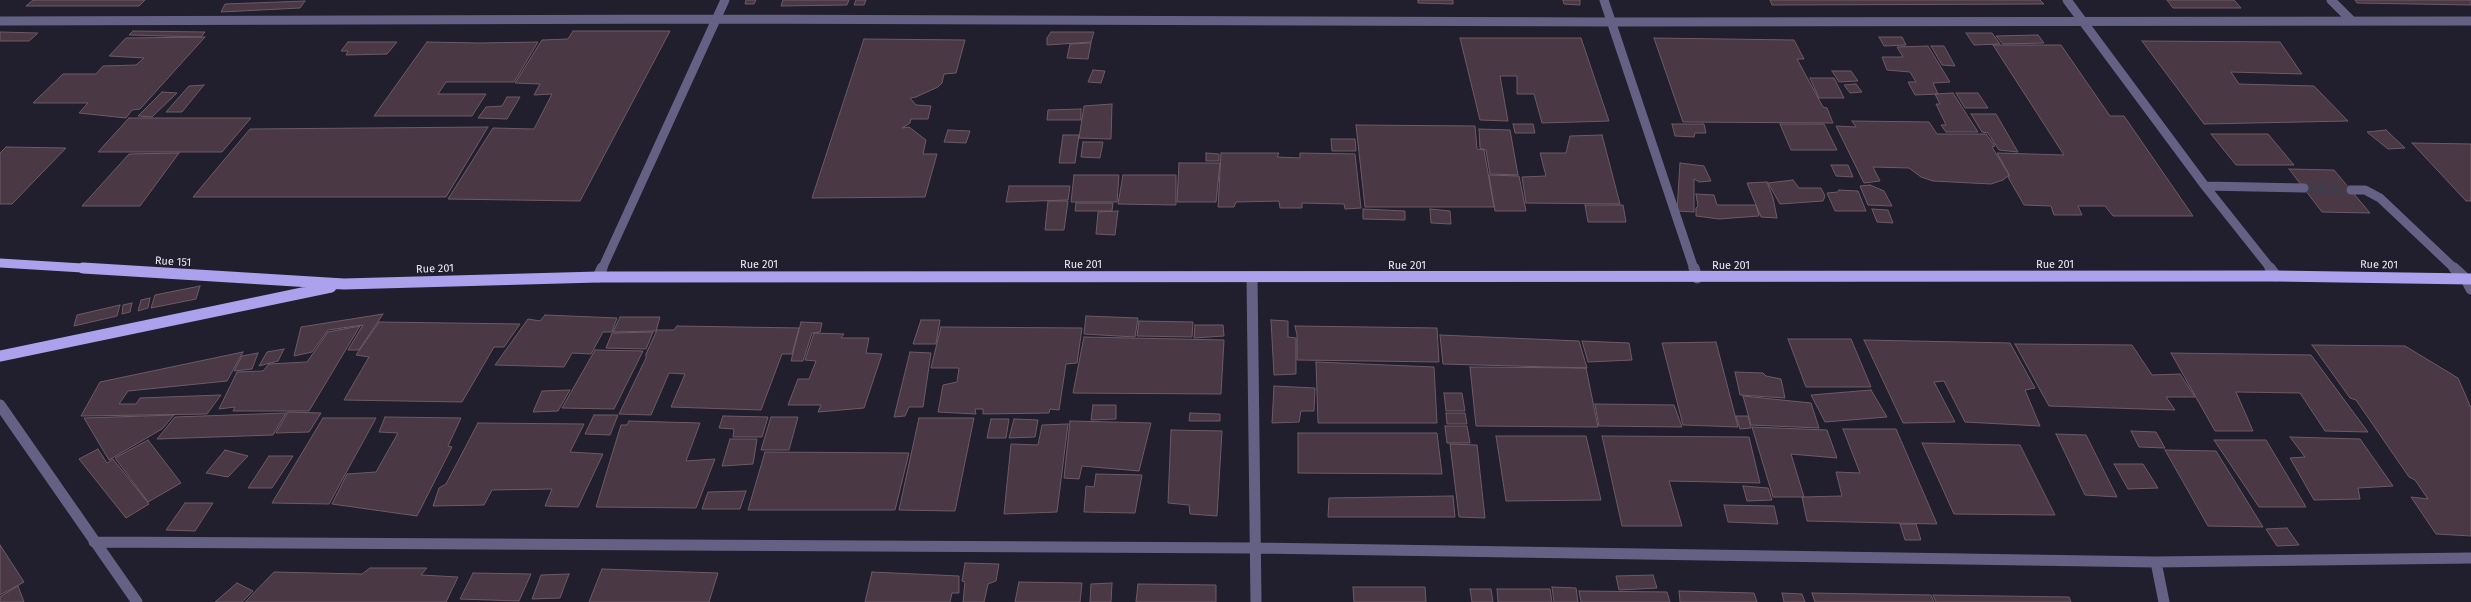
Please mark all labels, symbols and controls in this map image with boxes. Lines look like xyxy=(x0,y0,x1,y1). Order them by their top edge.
street label: Rue 151 xyxy=(154,254,192,270)
street label: Rue 201 xyxy=(740,258,778,272)
street label: Rue 201 xyxy=(1064,258,1102,272)
street label: Rue 201 xyxy=(2036,258,2074,272)
street label: Rue 201 xyxy=(2360,258,2398,272)
street label: Rue 201 xyxy=(1388,259,1426,273)
street label: Rue 201 xyxy=(1712,259,1750,273)
street label: Rue 201 xyxy=(416,262,454,276)

